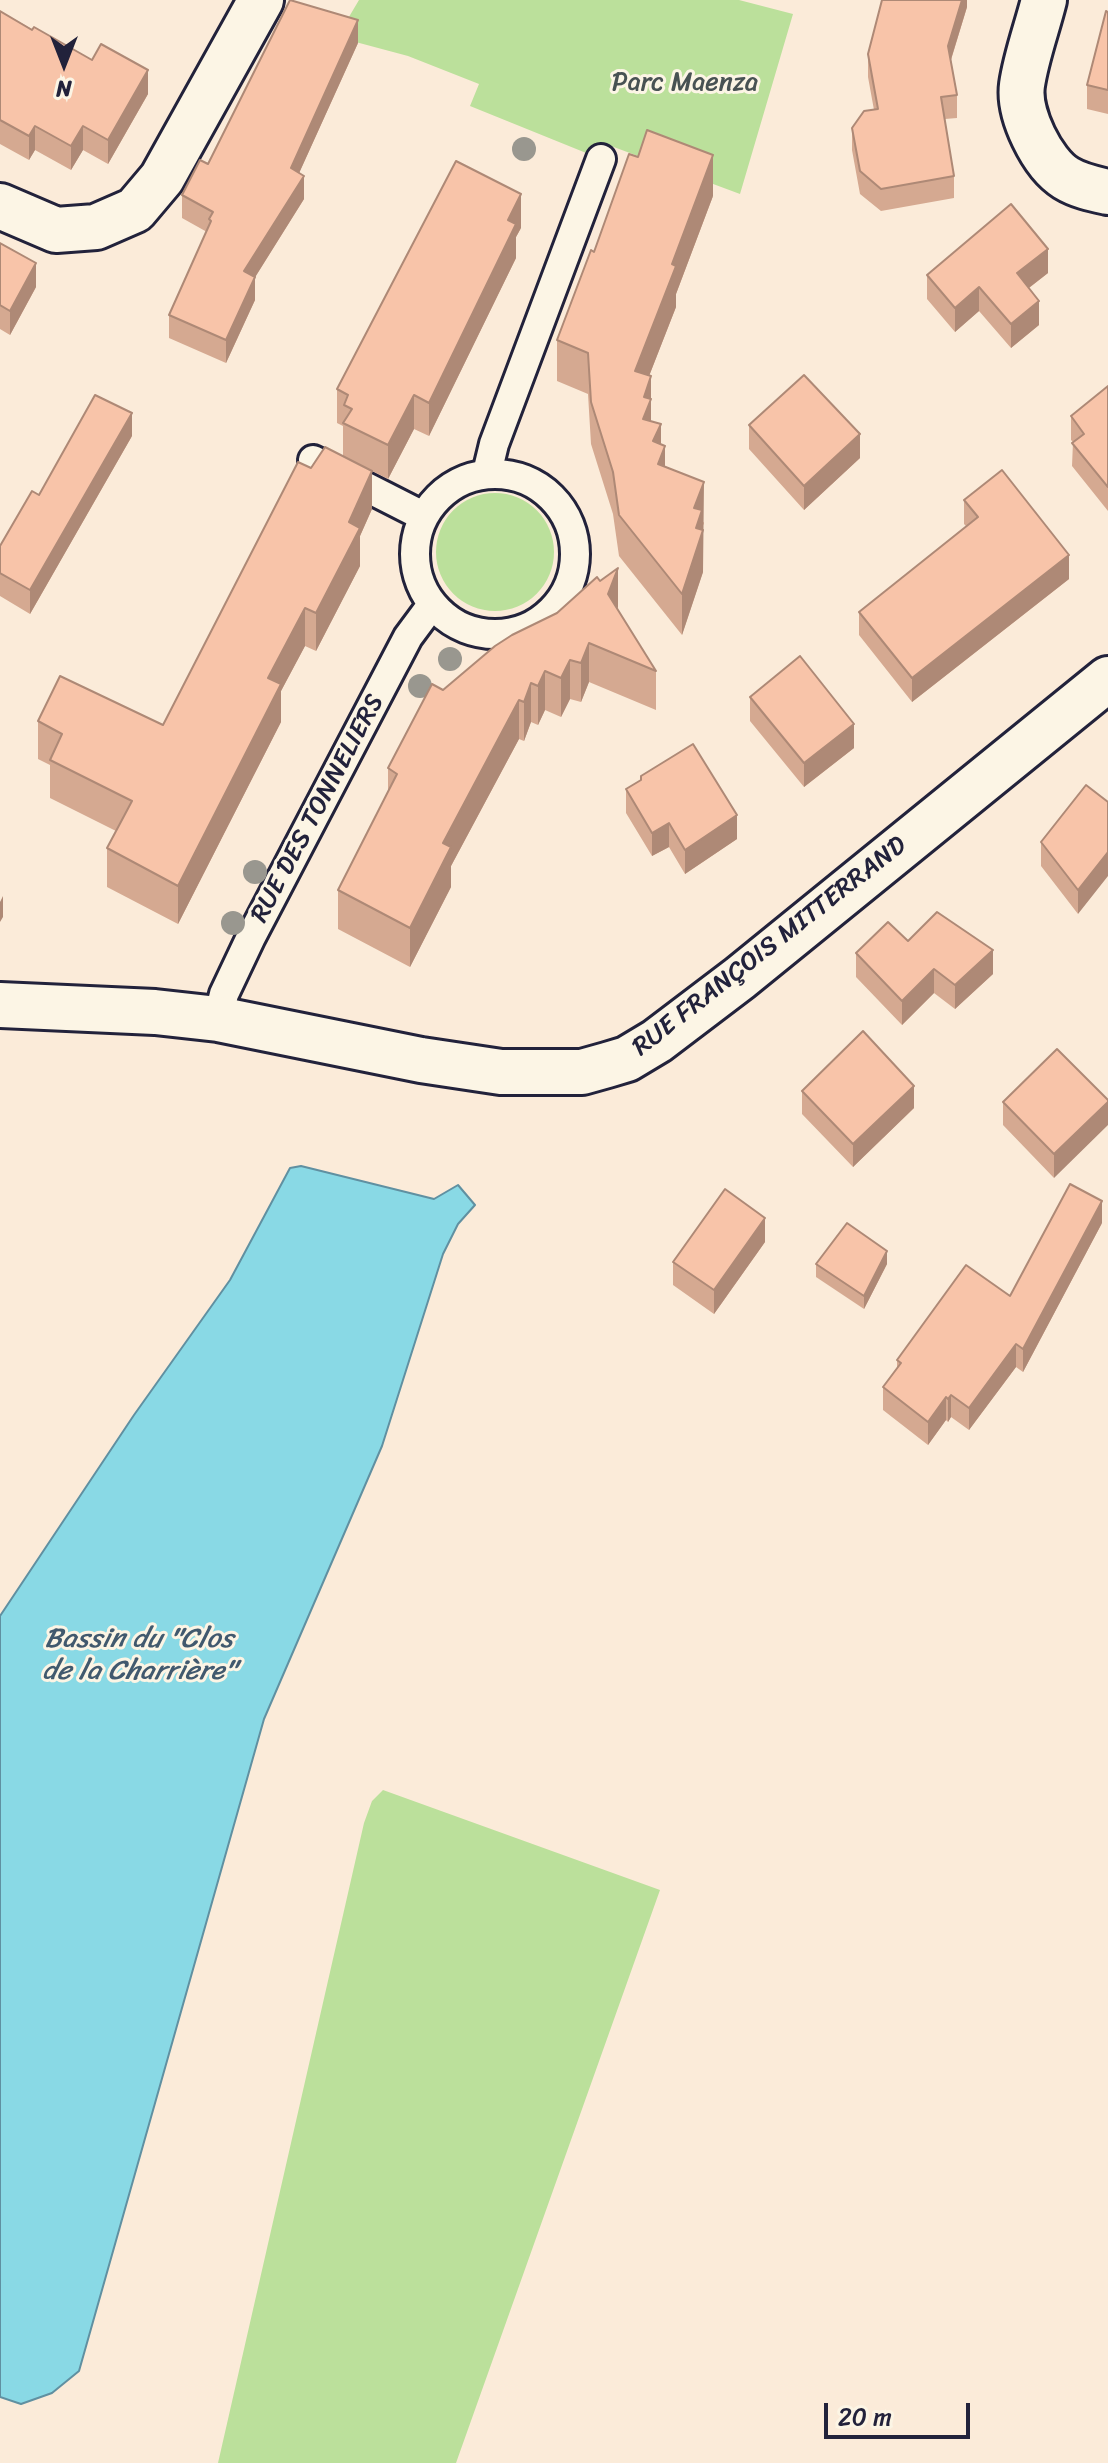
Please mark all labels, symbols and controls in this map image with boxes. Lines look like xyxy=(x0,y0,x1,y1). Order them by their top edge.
north arrow xyxy=(24,24,104,104)
park label: Parc Maenza xyxy=(612,67,758,99)
text: N xyxy=(56,69,72,108)
street label: RUE DES TONNELIERS xyxy=(245,690,391,928)
street label: RUE FRANÇOIS MITTERRAND xyxy=(627,830,913,1064)
water label: Bassin du "Clos de la Charrière" xyxy=(42,1623,236,1689)
scale bar xyxy=(828,2387,974,2437)
text: 20 m xyxy=(838,2396,892,2438)

